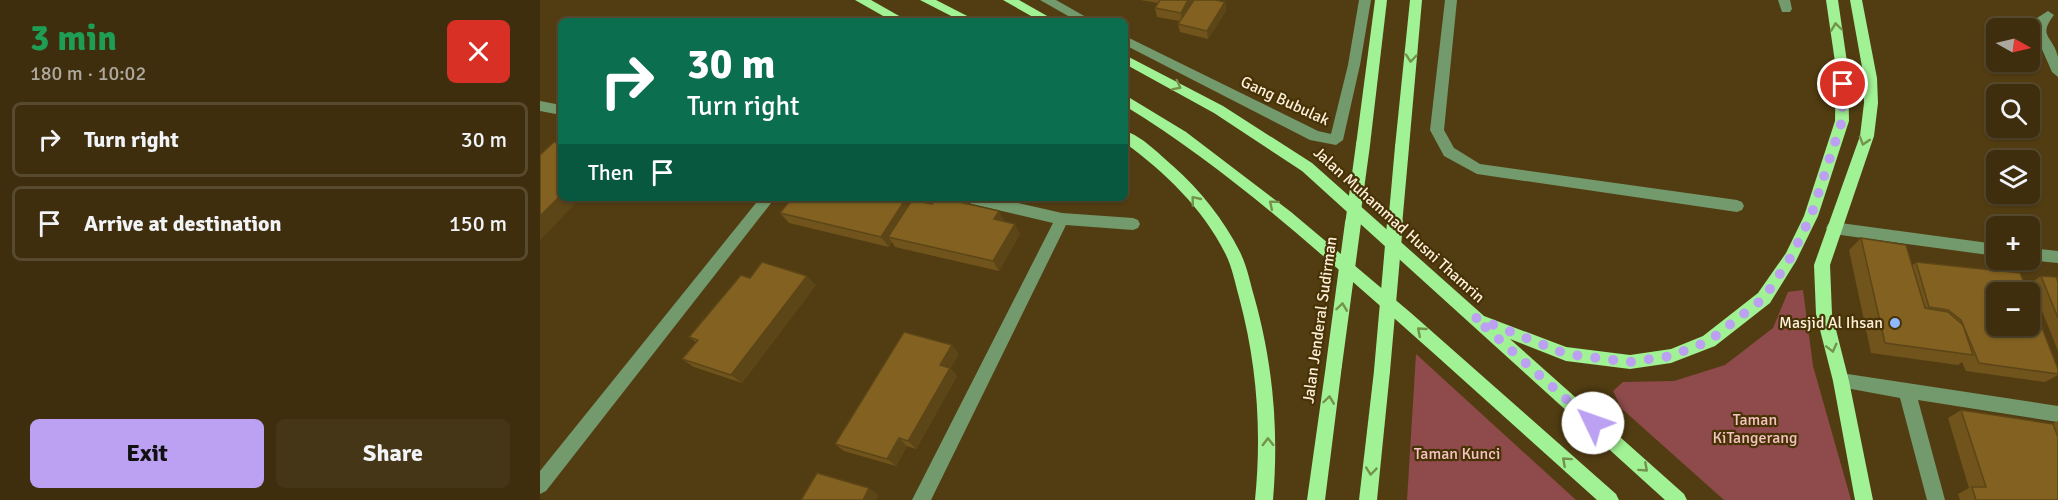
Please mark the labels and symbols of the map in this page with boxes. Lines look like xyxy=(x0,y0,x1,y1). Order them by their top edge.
north arrow xyxy=(1986,18,2040,72)
one-way arrow xyxy=(1830,22,1842,31)
one-way arrow xyxy=(1405,54,1418,63)
pin xyxy=(1817,58,1868,109)
street label: Gang Bubulak xyxy=(1237,72,1333,130)
one-way arrow xyxy=(1171,78,1182,90)
one-way arrow xyxy=(1859,135,1871,146)
street label: Jalan Muhammad Husni Thamrin xyxy=(1309,143,1489,307)
one-way arrow xyxy=(1192,196,1203,207)
one-way arrow xyxy=(1269,201,1280,212)
street label: Jalan Jenderal Sudirman xyxy=(1298,235,1342,405)
one-way arrow xyxy=(1335,303,1347,312)
place label: Masjid Al Ihsan xyxy=(1779,313,1883,333)
marker: Masjid Al Ihsan xyxy=(1888,316,1902,330)
one-way arrow xyxy=(1417,327,1428,338)
one-way arrow xyxy=(1825,343,1838,353)
position arrow xyxy=(1561,391,1625,455)
one-way arrow xyxy=(1323,396,1335,405)
park label: Taman KiTangerang xyxy=(1713,410,1797,448)
one-way arrow xyxy=(1262,437,1274,446)
park label: Taman Kunci xyxy=(1414,444,1500,464)
one-way arrow xyxy=(1563,457,1573,468)
one-way arrow xyxy=(1637,461,1647,472)
one-way arrow xyxy=(1365,466,1378,475)

